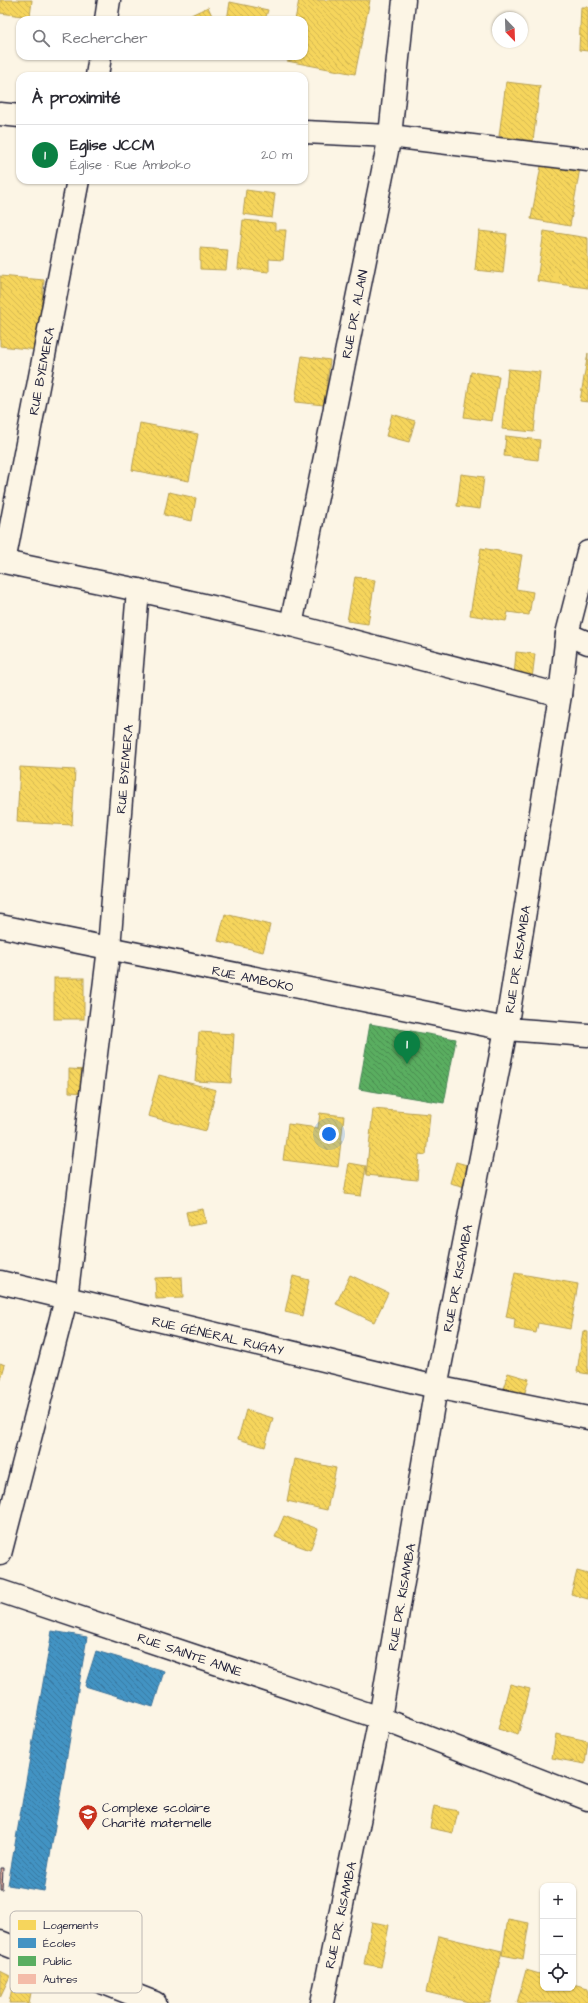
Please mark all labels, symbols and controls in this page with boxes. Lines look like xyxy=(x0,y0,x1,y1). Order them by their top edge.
north arrow xyxy=(492,12,528,48)
search box xyxy=(16,16,308,60)
icon: search xyxy=(30,27,52,49)
text: Rechercher xyxy=(62,28,147,49)
text: À proximité xyxy=(32,86,121,110)
text: Eglise JCCM xyxy=(70,135,154,156)
text: 1 xyxy=(44,146,46,164)
text: 20 m xyxy=(261,146,292,164)
text: Église · Rue Amboko xyxy=(70,156,191,174)
street label: RUE DR. ALAIN xyxy=(338,268,372,360)
street label: RUE BYEMERA xyxy=(25,325,59,417)
street label: RUE BYEMERA xyxy=(112,723,138,814)
street label: RUE DR. KISAMBA xyxy=(501,903,536,1014)
street label: RUE AMBOKO xyxy=(210,962,296,996)
pin: 1 xyxy=(394,1031,420,1064)
your location xyxy=(319,1124,339,1144)
street label: RUE DR. KISAMBA xyxy=(439,1222,477,1333)
street label: RUE GÉNÉRAL RUGAY xyxy=(150,1312,285,1360)
street label: RUE DR. KISAMBA xyxy=(384,1541,420,1652)
street label: RUE SAINTE ANNE xyxy=(135,1629,245,1681)
place label: Complexe scolaire Charité maternelle xyxy=(102,1799,212,1832)
school or university icon: Complexe scolaire Charité maternelle xyxy=(77,1803,99,1831)
street label: RUE DR. KISAMBA xyxy=(321,1859,361,1970)
map controls xyxy=(540,1883,576,1991)
button: + xyxy=(540,1883,576,1919)
legend xyxy=(10,1911,142,1993)
text: Logements xyxy=(43,1918,99,1934)
button: − xyxy=(540,1919,576,1955)
text: Écoles xyxy=(43,1936,76,1951)
text: Public xyxy=(43,1954,72,1969)
button: locate xyxy=(540,1955,576,1991)
text: Autres xyxy=(43,1972,78,1987)

